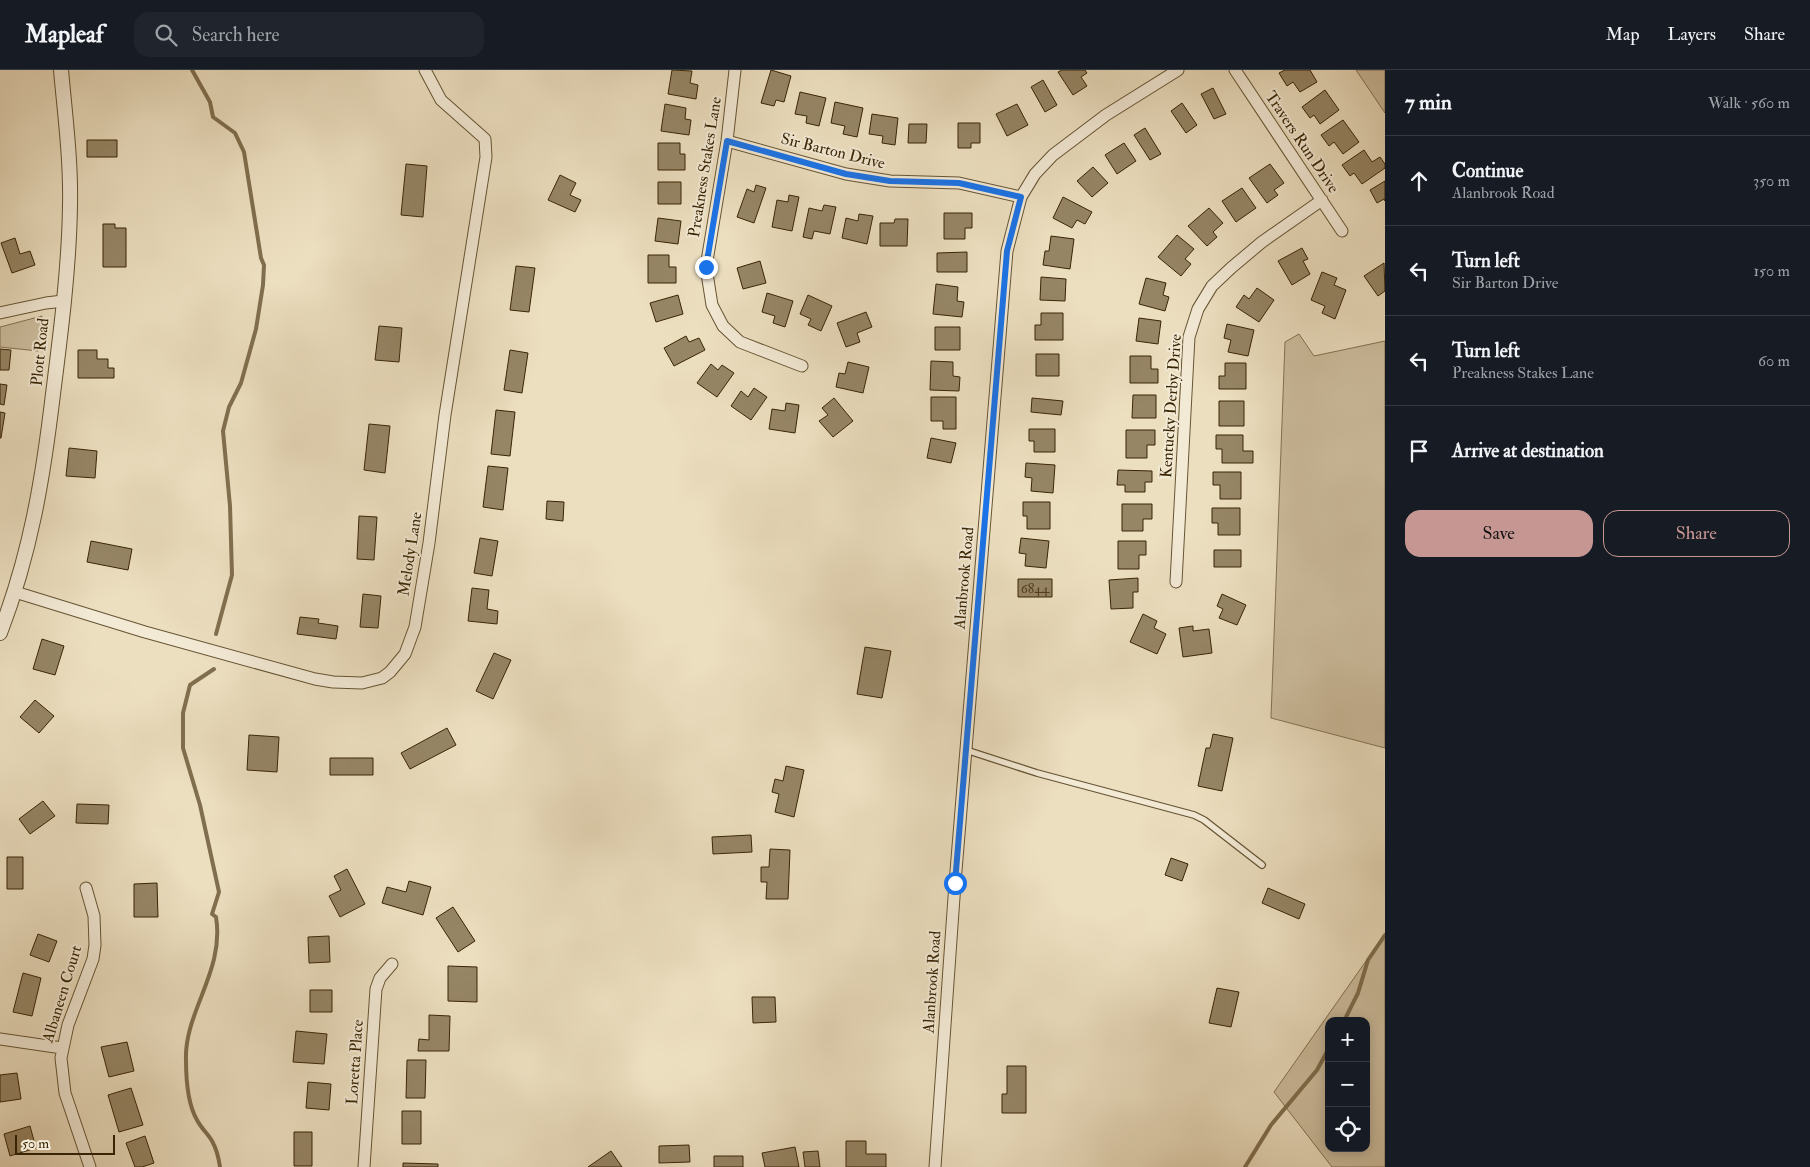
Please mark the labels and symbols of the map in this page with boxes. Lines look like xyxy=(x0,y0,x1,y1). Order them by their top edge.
street label: Travers Run Drive xyxy=(1261,87,1344,197)
street label: Preakness Stakes Lane xyxy=(684,95,726,239)
street label: Sir Barton Drive xyxy=(779,128,887,174)
route end xyxy=(695,256,718,279)
street label: Plott Road xyxy=(26,317,54,387)
street label: Kentucky Derby Drive xyxy=(1156,333,1186,479)
street label: Melody Lane xyxy=(393,510,427,598)
street label: Alanbrook Road xyxy=(949,526,978,631)
house number: 6844 xyxy=(1021,580,1051,597)
route start xyxy=(944,872,967,895)
street label: Alanbrook Road xyxy=(918,930,946,1035)
street label: Albaneen Court xyxy=(37,943,86,1046)
street label: Loretta Place xyxy=(342,1018,368,1105)
scale bar xyxy=(15,1132,115,1155)

